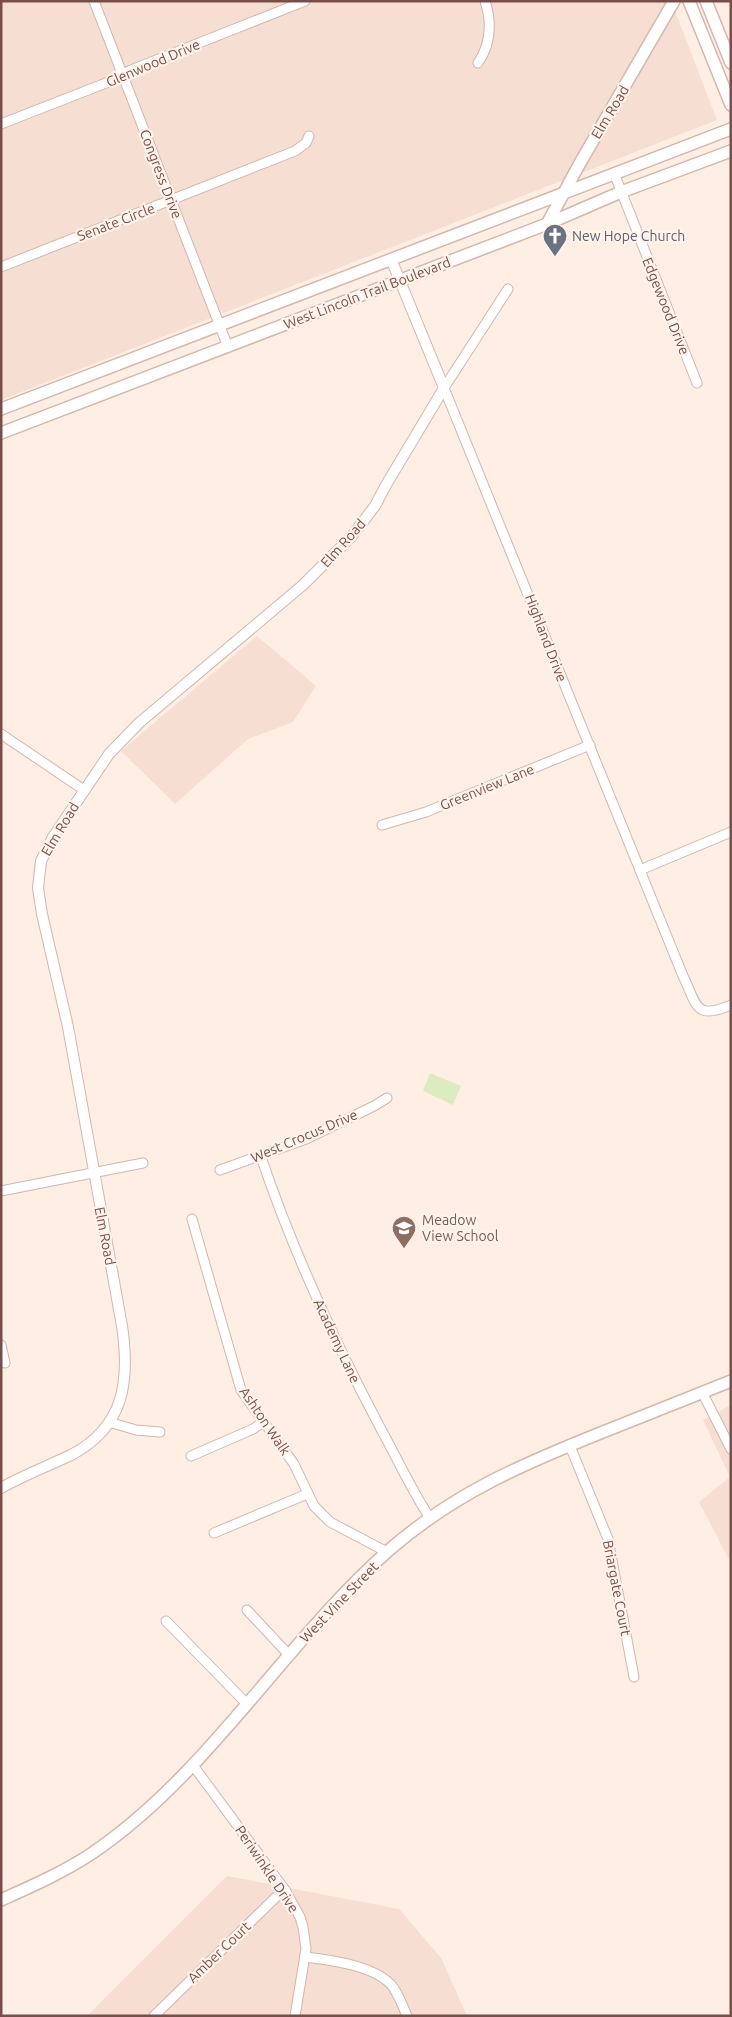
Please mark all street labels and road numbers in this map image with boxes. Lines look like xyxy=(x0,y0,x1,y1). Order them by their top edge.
street label: Glenwood Drive xyxy=(104,36,202,90)
street label: Elm Road xyxy=(588,83,632,141)
street label: Congress Drive xyxy=(137,127,185,221)
street label: Senate Circle xyxy=(75,200,157,244)
street label: West Lincoln Trail Boulevard xyxy=(281,254,453,332)
street label: Edgewood Drive xyxy=(639,255,693,357)
street label: Elm Road xyxy=(317,516,369,570)
street label: Highland Drive xyxy=(522,592,570,684)
street label: Greenview Lane xyxy=(438,761,536,813)
street label: Elm Road xyxy=(38,800,82,858)
street label: West Crocus Drive xyxy=(248,1106,360,1166)
street label: Elm Road xyxy=(92,1205,118,1267)
street label: Academy Lane xyxy=(311,1296,363,1386)
street label: Ashton Walk xyxy=(236,1384,294,1458)
street label: Briargate Court xyxy=(600,1539,634,1638)
street label: West Vine Street xyxy=(296,1558,382,1646)
street label: Periwinkle Drive xyxy=(232,1822,302,1916)
street label: Amber Court xyxy=(184,1918,254,1986)

